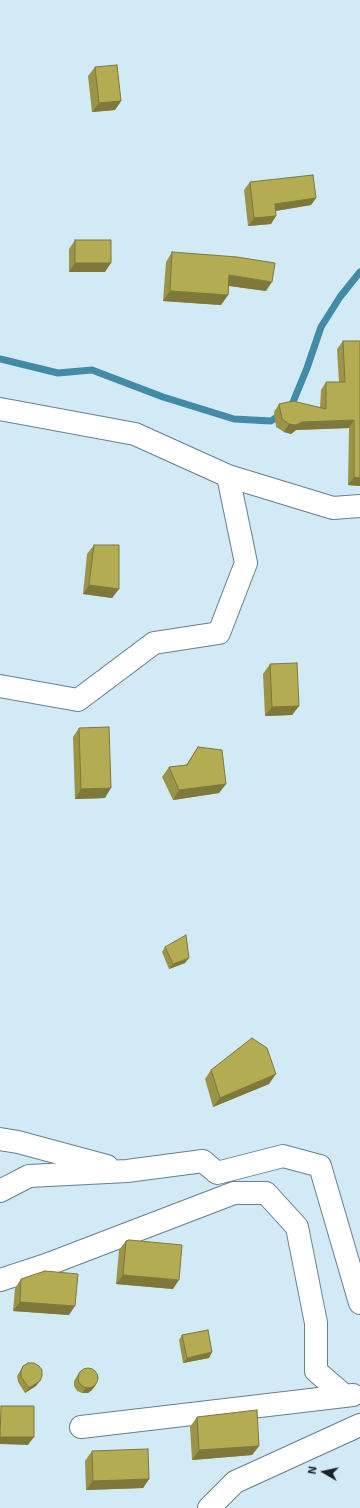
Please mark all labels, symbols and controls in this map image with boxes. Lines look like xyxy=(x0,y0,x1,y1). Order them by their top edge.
north arrow xyxy=(304,1452,344,1492)
text: N xyxy=(305,1465,319,1475)

